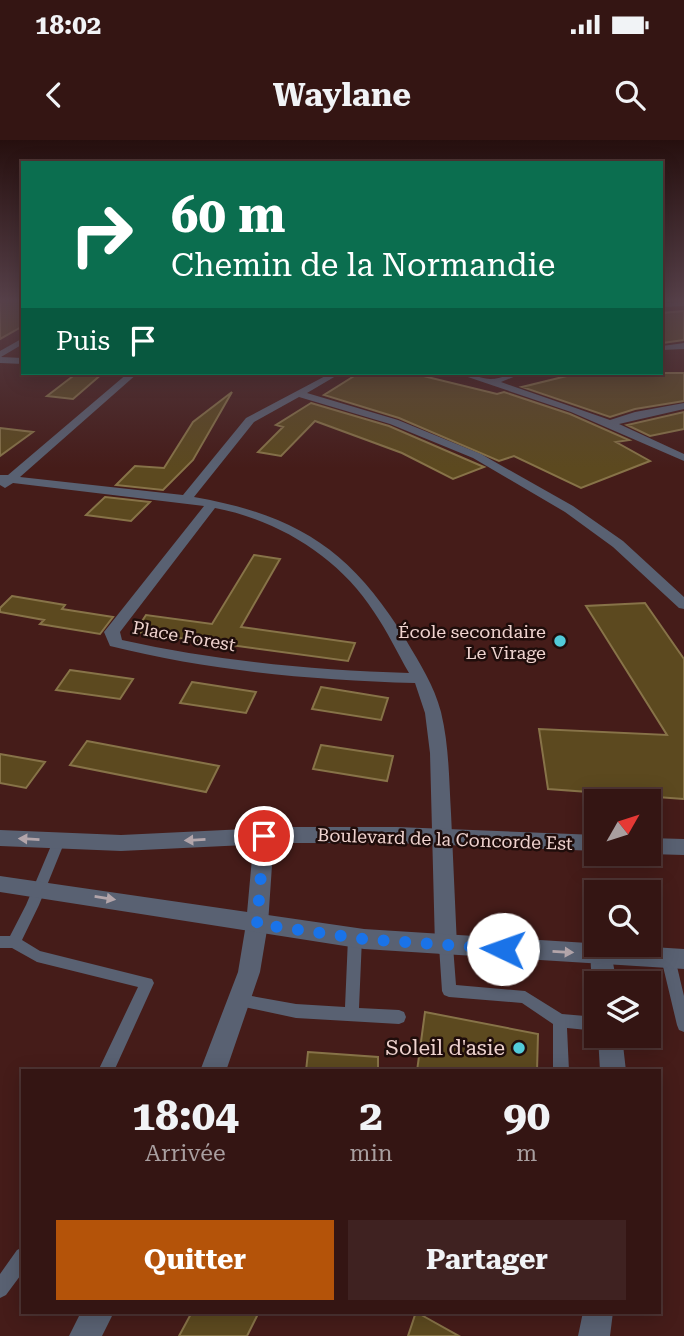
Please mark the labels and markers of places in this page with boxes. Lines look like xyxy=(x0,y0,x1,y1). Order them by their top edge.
place label: École secondaire Le Virage xyxy=(398,621,546,663)
marker: École secondaire Le Virage xyxy=(552,633,568,649)
pin xyxy=(234,806,294,866)
place label: Soleil d'asie xyxy=(386,1036,505,1060)
marker: Soleil d'asie xyxy=(511,1040,527,1056)

